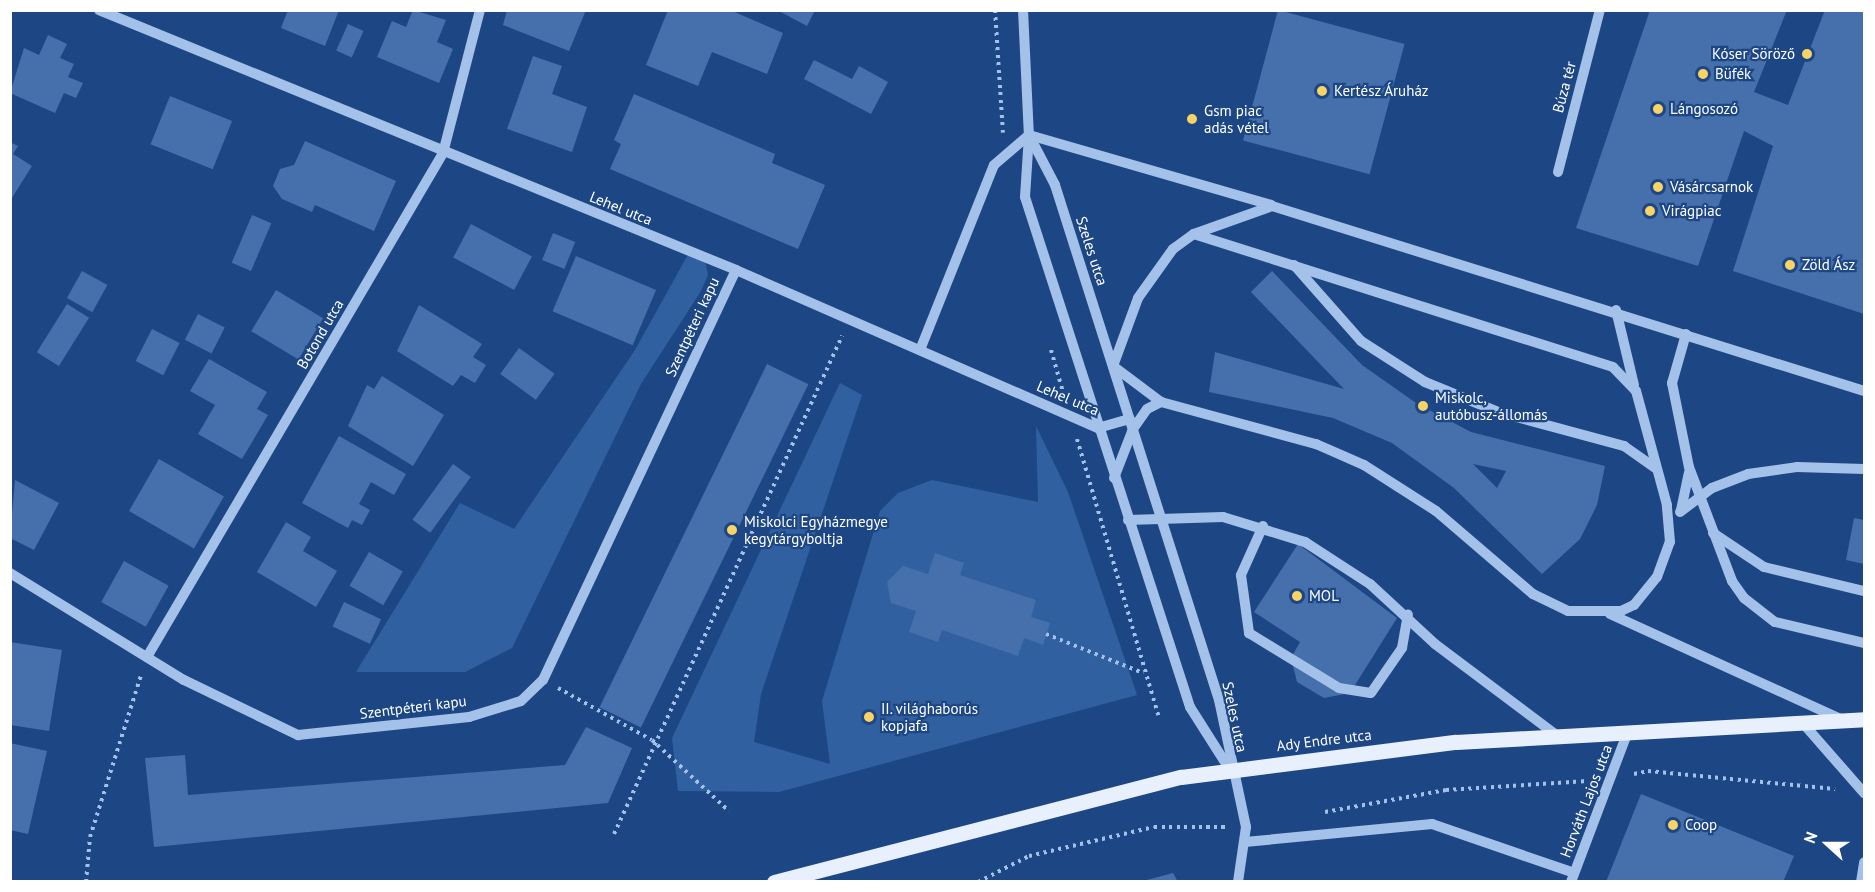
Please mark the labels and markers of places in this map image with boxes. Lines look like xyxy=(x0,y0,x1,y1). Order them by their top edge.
place label: Kóser Söröző xyxy=(1712,45,1795,63)
marker: Kóser Söröző xyxy=(1800,47,1814,61)
place label: Büfék xyxy=(1715,65,1751,83)
marker: Büfék xyxy=(1696,67,1710,81)
place label: Kertész Áruház xyxy=(1334,82,1429,100)
marker: Kertész Áruház xyxy=(1315,84,1329,98)
place label: Lángosozó xyxy=(1670,100,1738,118)
place label: Gsm piac adás vétel xyxy=(1204,101,1269,136)
marker: Lángosozó xyxy=(1651,102,1665,116)
marker: Gsm piac adás vétel xyxy=(1185,112,1199,126)
place label: Vásárcsarnok xyxy=(1670,178,1753,196)
marker: Vásárcsarnok xyxy=(1651,180,1665,194)
place label: Virágpiac xyxy=(1662,202,1721,220)
marker: Virágpiac xyxy=(1643,204,1657,218)
place label: Zöld Ász xyxy=(1802,256,1856,274)
marker: Zöld Ász xyxy=(1783,258,1797,272)
place label: Miskolc, autóbusz-állomás xyxy=(1435,388,1548,423)
marker: Miskolc, autóbusz-állomás xyxy=(1416,399,1430,413)
place label: Miskolci Egyházmegye kegytárgyboltja xyxy=(744,512,888,547)
marker: Miskolci Egyházmegye kegytárgyboltja xyxy=(725,523,739,537)
place label: MOL xyxy=(1309,587,1339,605)
marker: MOL xyxy=(1290,589,1304,603)
place label: II. világhaborús kopjafa xyxy=(881,699,979,734)
marker: II. világhaborús kopjafa xyxy=(862,710,876,724)
place label: Coop xyxy=(1685,816,1717,834)
marker: Coop xyxy=(1666,818,1680,832)

